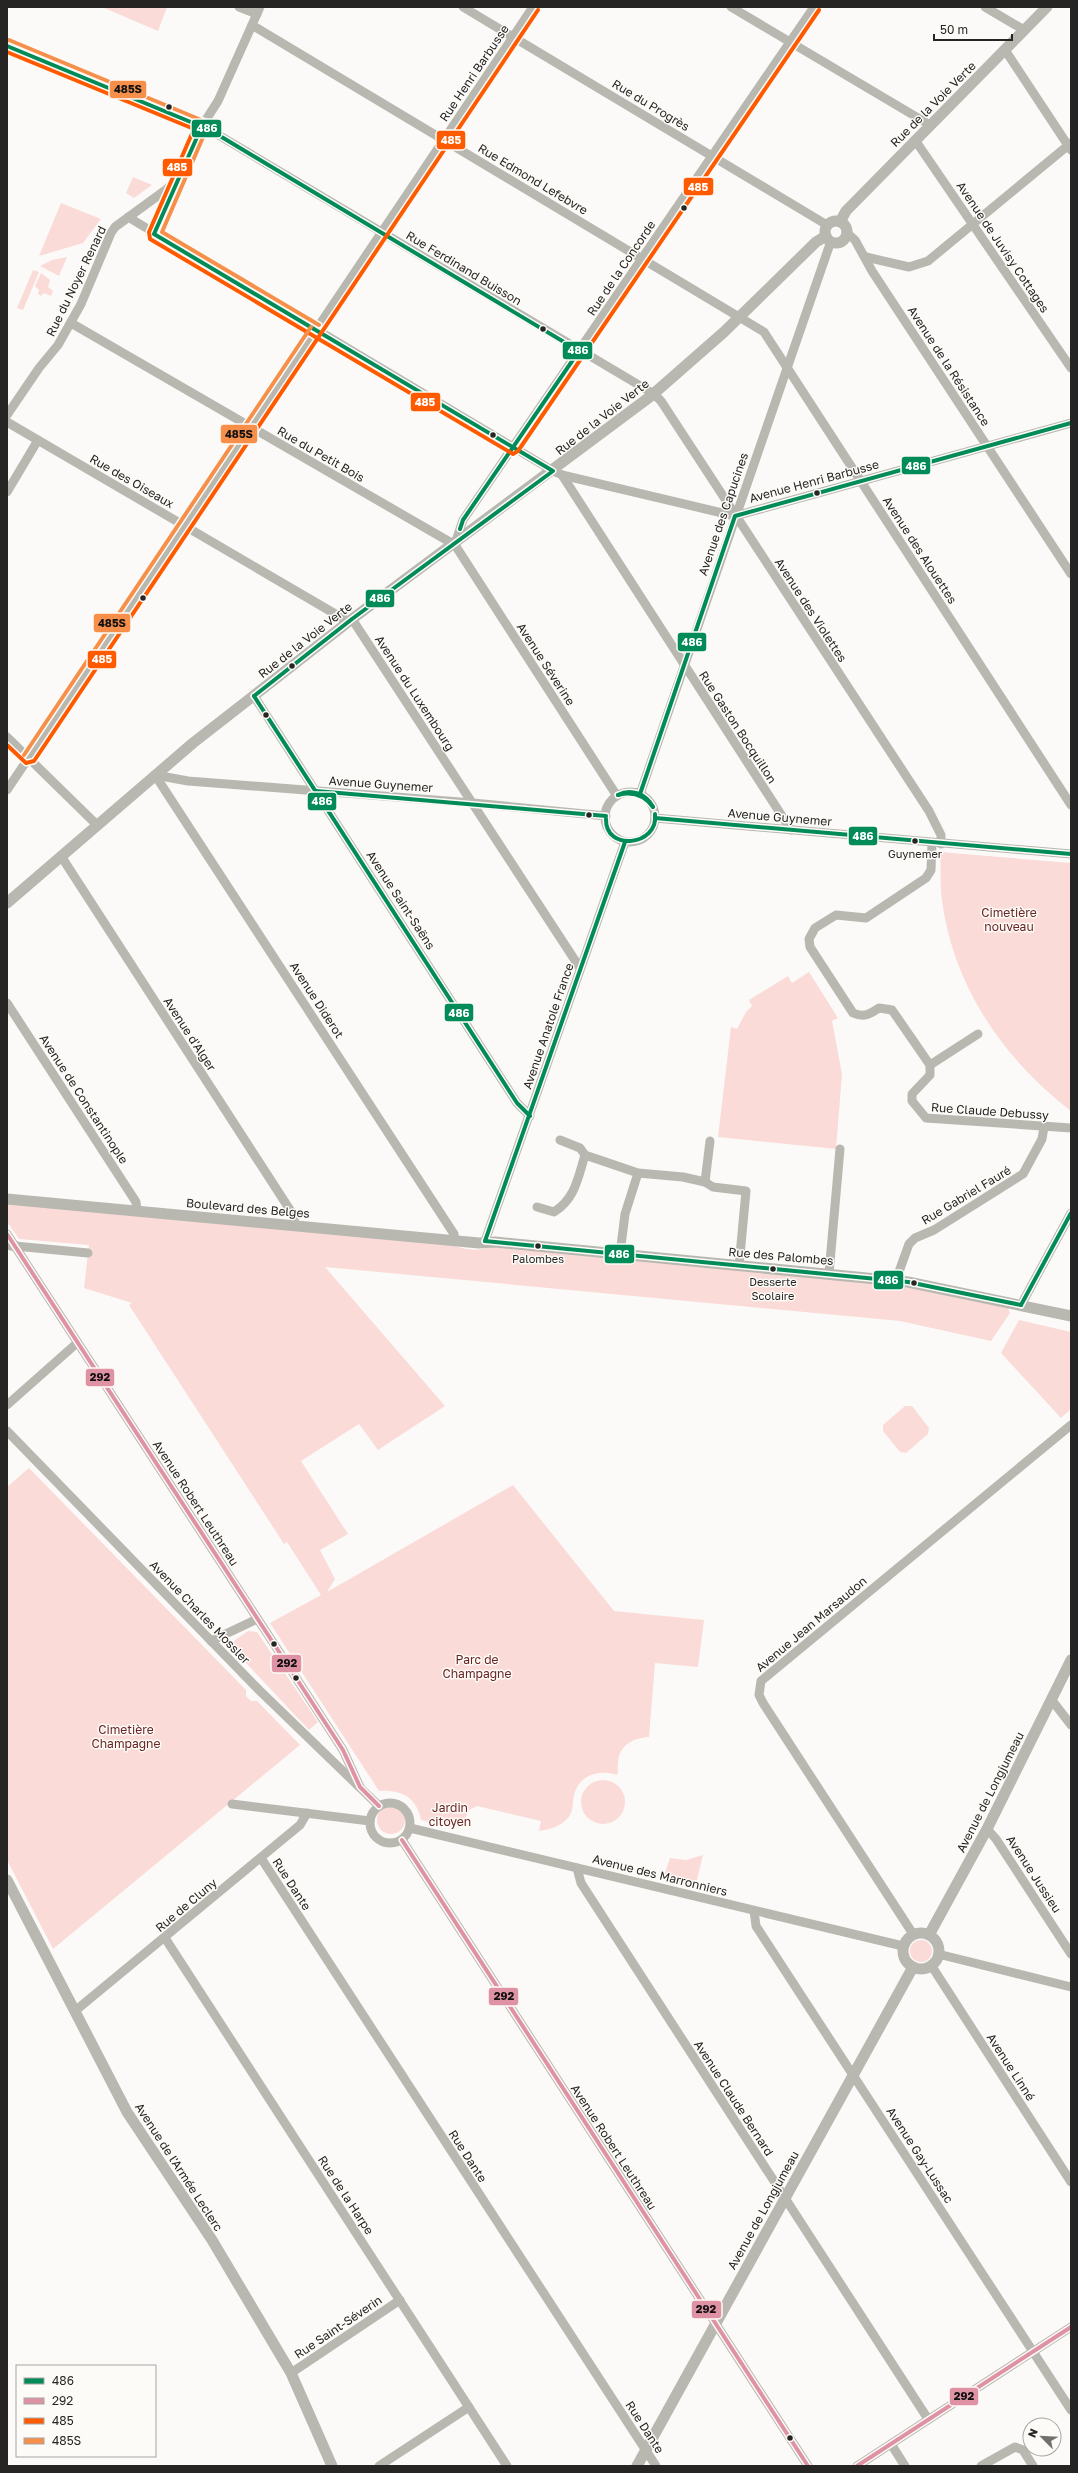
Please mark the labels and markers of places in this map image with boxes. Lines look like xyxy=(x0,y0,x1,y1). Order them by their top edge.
unlabelled marker xyxy=(164,102,174,112)
unlabelled marker xyxy=(679,203,689,213)
unlabelled marker xyxy=(538,324,548,334)
unlabelled marker xyxy=(488,430,498,440)
unlabelled marker xyxy=(812,488,822,498)
unlabelled marker xyxy=(138,593,148,603)
unlabelled marker xyxy=(287,661,297,671)
unlabelled marker xyxy=(261,710,271,720)
unlabelled marker xyxy=(584,810,594,820)
marker: Guynemer xyxy=(910,836,920,846)
place label: Guynemer xyxy=(888,847,943,860)
marker: Palombes xyxy=(533,1241,543,1251)
place label: Palombes xyxy=(512,1252,564,1265)
marker: Desserte Scolaire xyxy=(768,1264,778,1274)
place label: Desserte Scolaire xyxy=(749,1275,797,1302)
unlabelled marker xyxy=(909,1278,919,1288)
unlabelled marker xyxy=(269,1639,279,1649)
unlabelled marker xyxy=(291,1673,301,1683)
unlabelled marker xyxy=(785,2433,795,2443)

